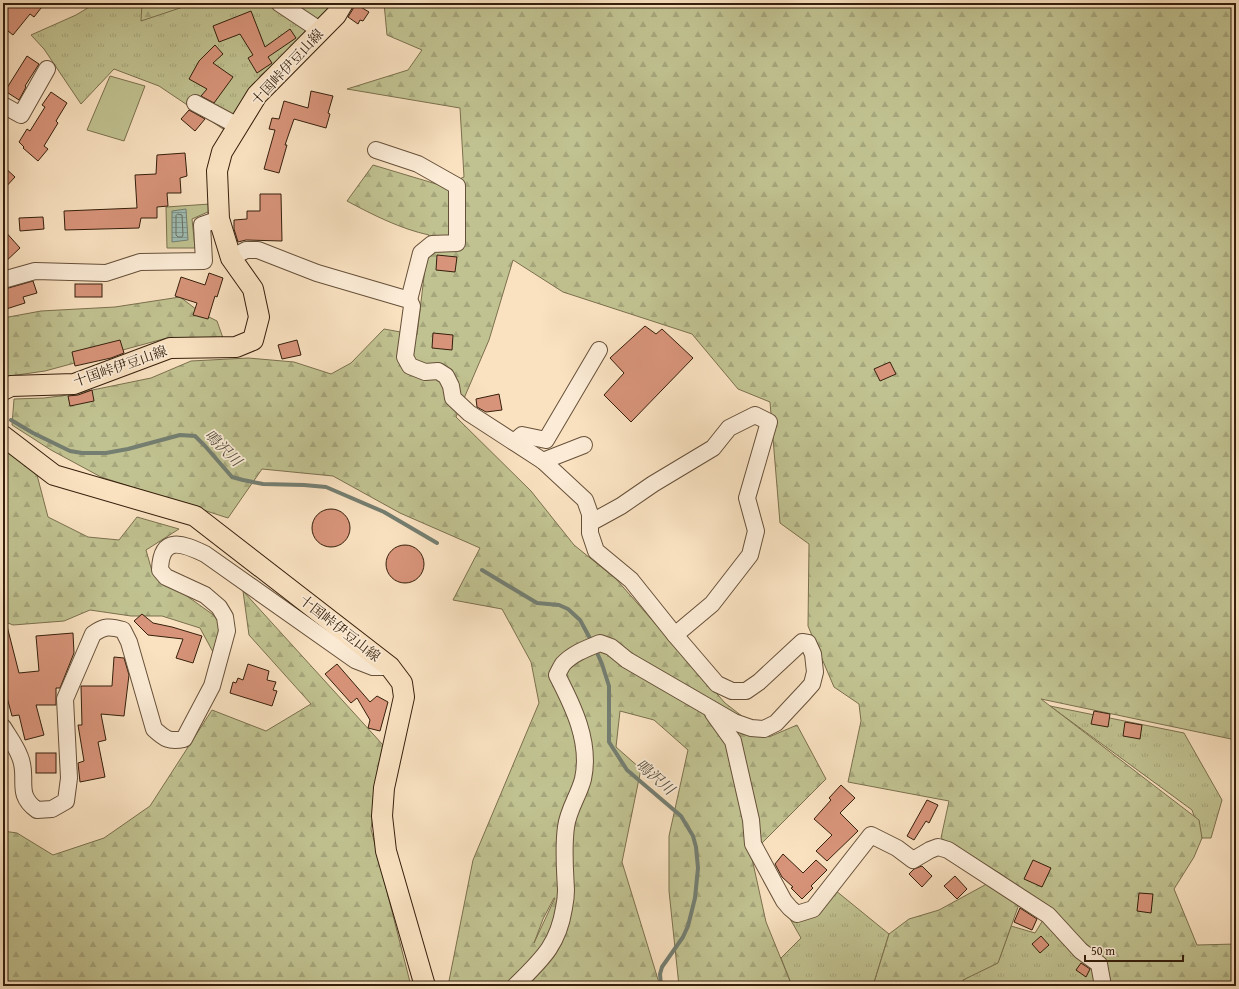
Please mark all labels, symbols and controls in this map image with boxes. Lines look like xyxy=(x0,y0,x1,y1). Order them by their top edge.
street label: 十国峠伊豆山線 xyxy=(246,24,328,110)
street label: 十国峠伊豆山線 xyxy=(70,341,170,391)
water label: 鳴沢川 xyxy=(200,424,248,472)
street label: 十国峠伊豆山線 xyxy=(295,590,385,666)
water label: 鳴沢川 xyxy=(631,754,681,801)
scale bar xyxy=(1085,937,1183,963)
text: 50 m xyxy=(1091,942,1115,959)

